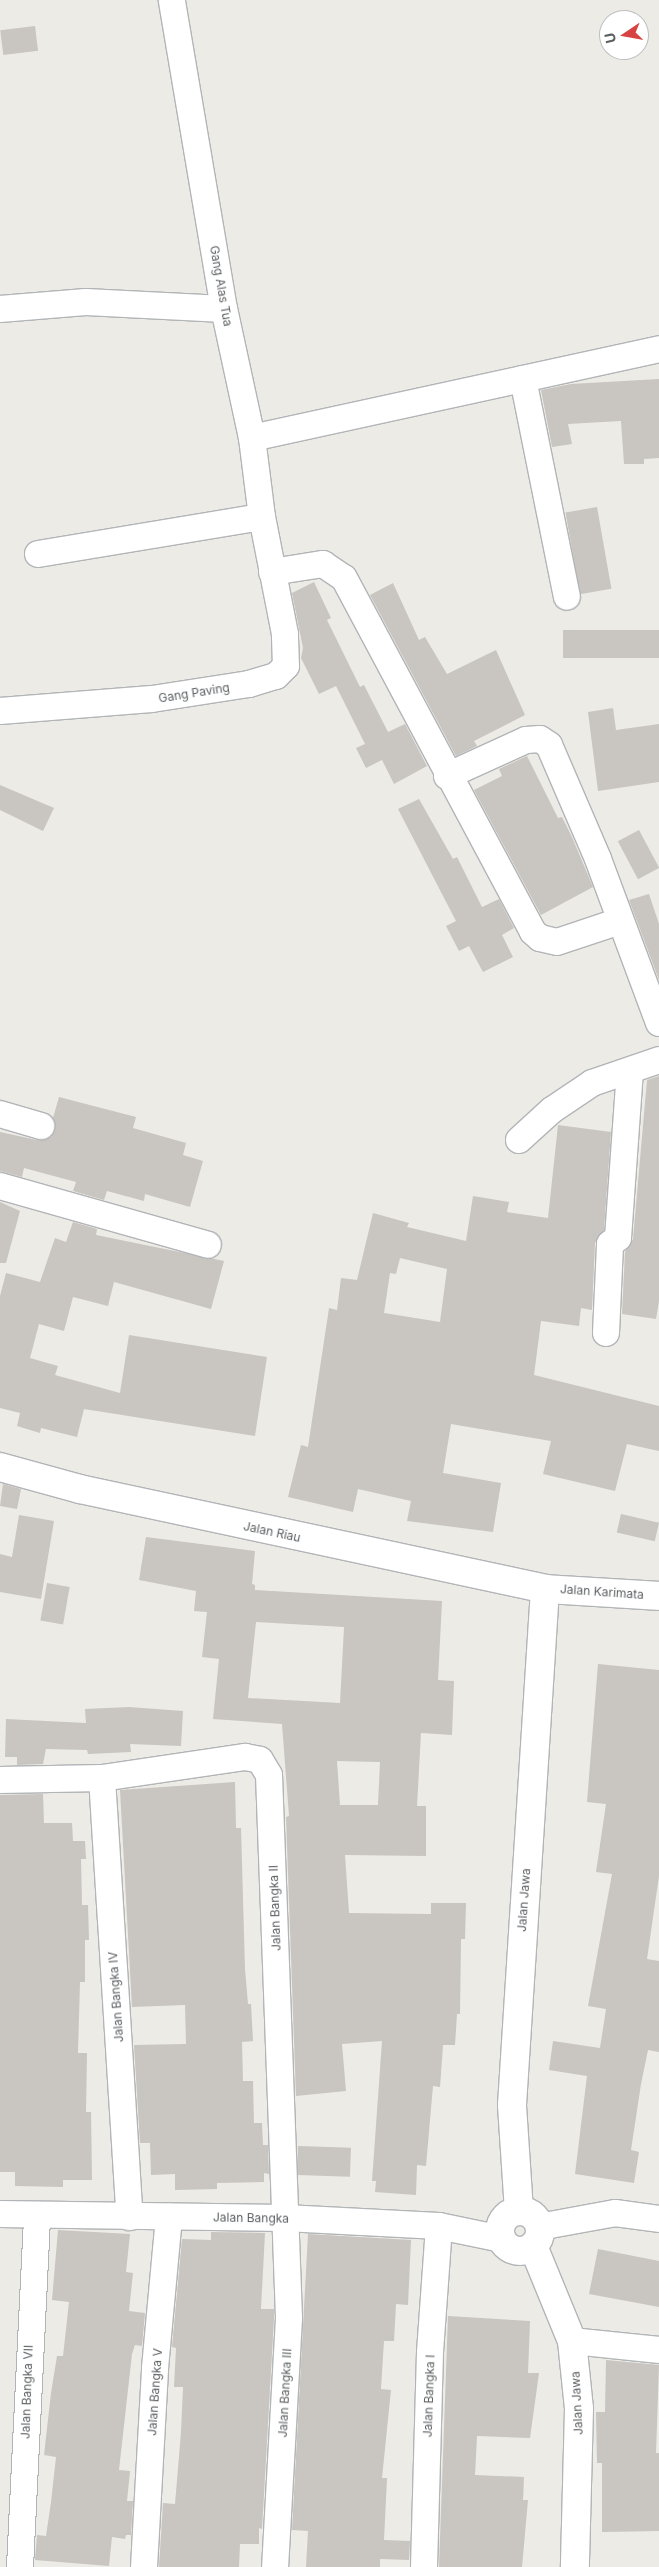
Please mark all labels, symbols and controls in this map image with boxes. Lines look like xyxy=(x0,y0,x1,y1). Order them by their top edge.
north arrow xyxy=(599,10,649,60)
text: U xyxy=(600,31,619,45)
street label: Gang Alas Tua xyxy=(207,244,235,328)
street label: Gang Paving xyxy=(157,680,231,706)
street label: Jalan Riau xyxy=(242,1519,302,1545)
street label: Jalan Karimata xyxy=(560,1582,644,1602)
street label: Jalan Bangka II xyxy=(266,1865,284,1951)
street label: Jalan Jawa xyxy=(515,1868,533,1932)
street label: Jalan Bangka IV xyxy=(106,1951,126,2043)
street label: Jalan Bangka xyxy=(213,2210,289,2226)
street label: Jalan Bangka VII xyxy=(18,2345,36,2439)
street label: Jalan Bangka V xyxy=(145,2348,165,2436)
street label: Jalan Bangka III xyxy=(275,2348,295,2438)
street label: Jalan Bangka I xyxy=(420,2354,438,2438)
street label: Jalan Jawa xyxy=(568,2371,586,2435)

